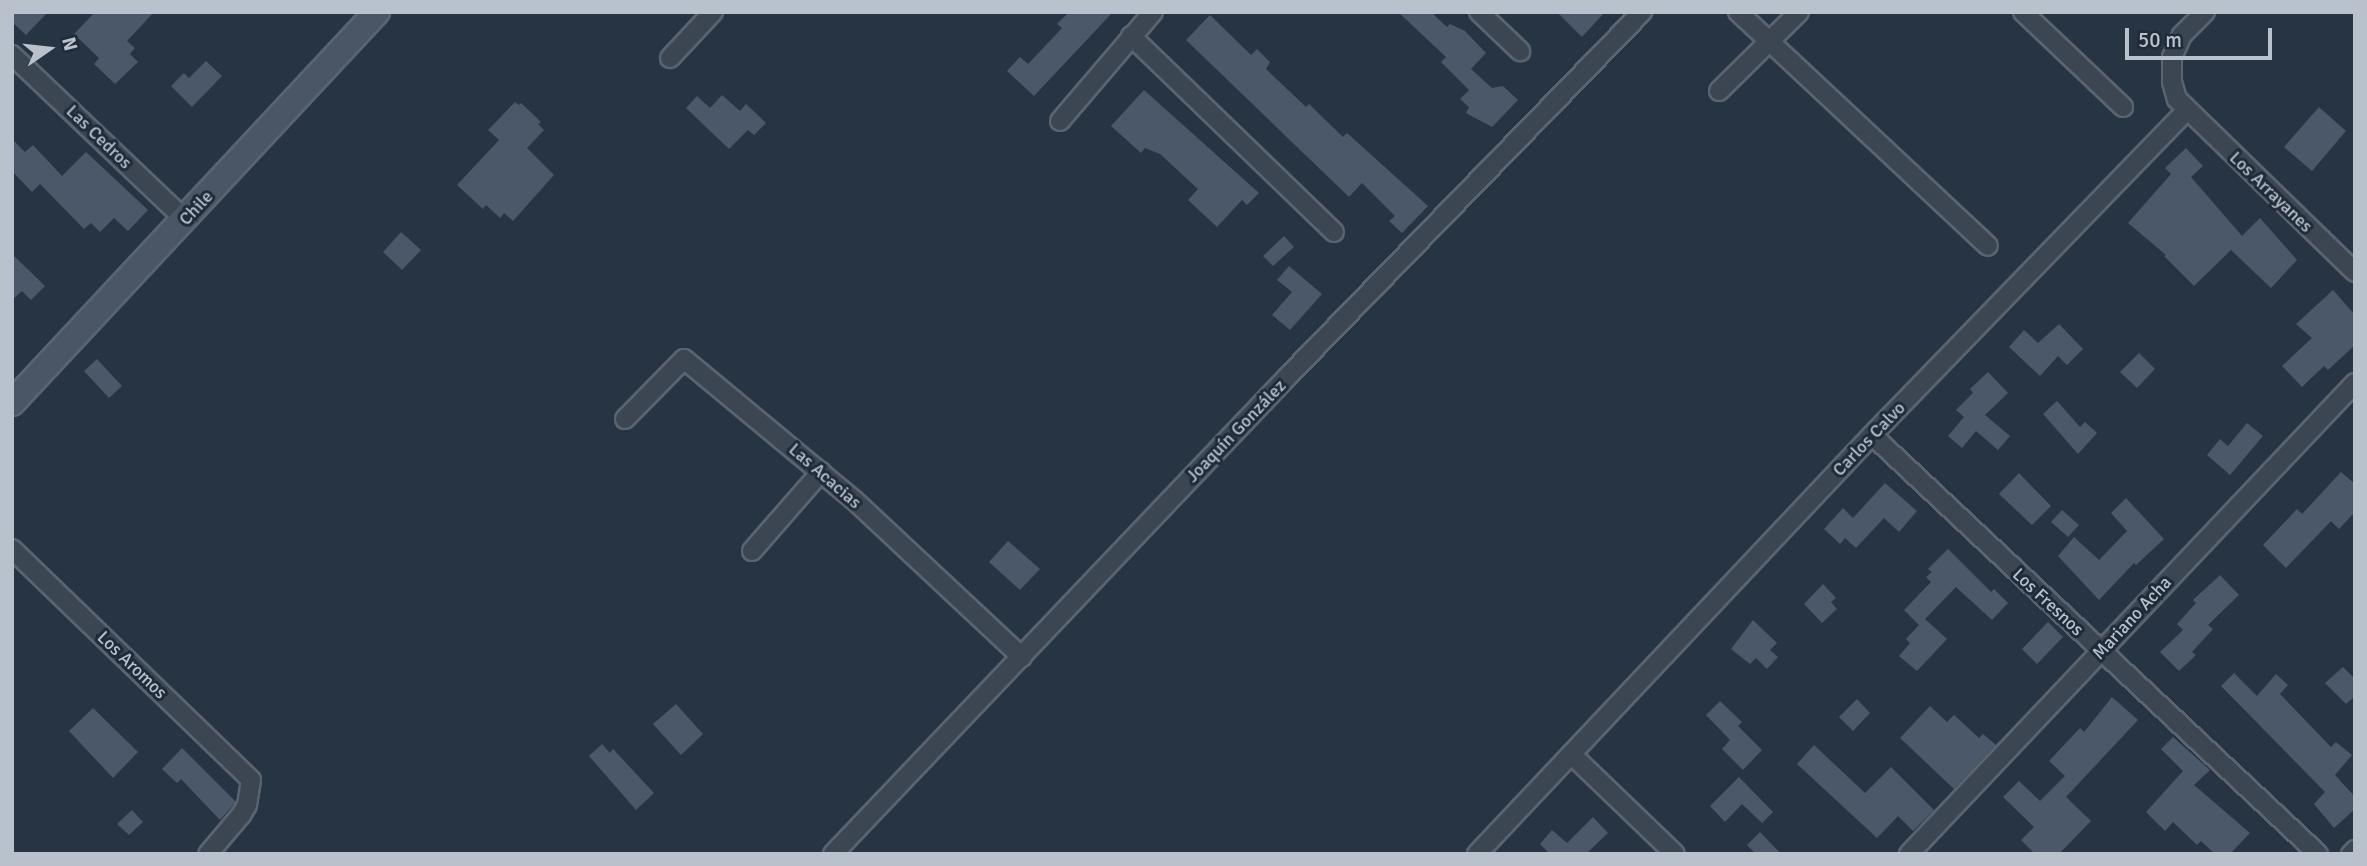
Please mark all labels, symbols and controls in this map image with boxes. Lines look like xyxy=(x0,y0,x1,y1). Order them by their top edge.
north arrow xyxy=(14,14,84,84)
scale bar xyxy=(2129,14,2276,58)
text: 50 m xyxy=(2138,27,2182,53)
text: N xyxy=(56,35,83,53)
street label: Las Cedros xyxy=(62,100,136,174)
street label: Los Arrayanes xyxy=(2225,147,2317,237)
street label: Chile xyxy=(175,186,217,230)
street label: Joaquín González xyxy=(1182,375,1290,487)
street label: Carlos Calvo xyxy=(1828,397,1910,481)
street label: Las Acacias xyxy=(784,439,866,513)
street label: Los Fresnos xyxy=(2008,564,2088,640)
street label: Mariano Acha xyxy=(2088,572,2176,664)
street label: Los Aromos xyxy=(93,627,171,703)

